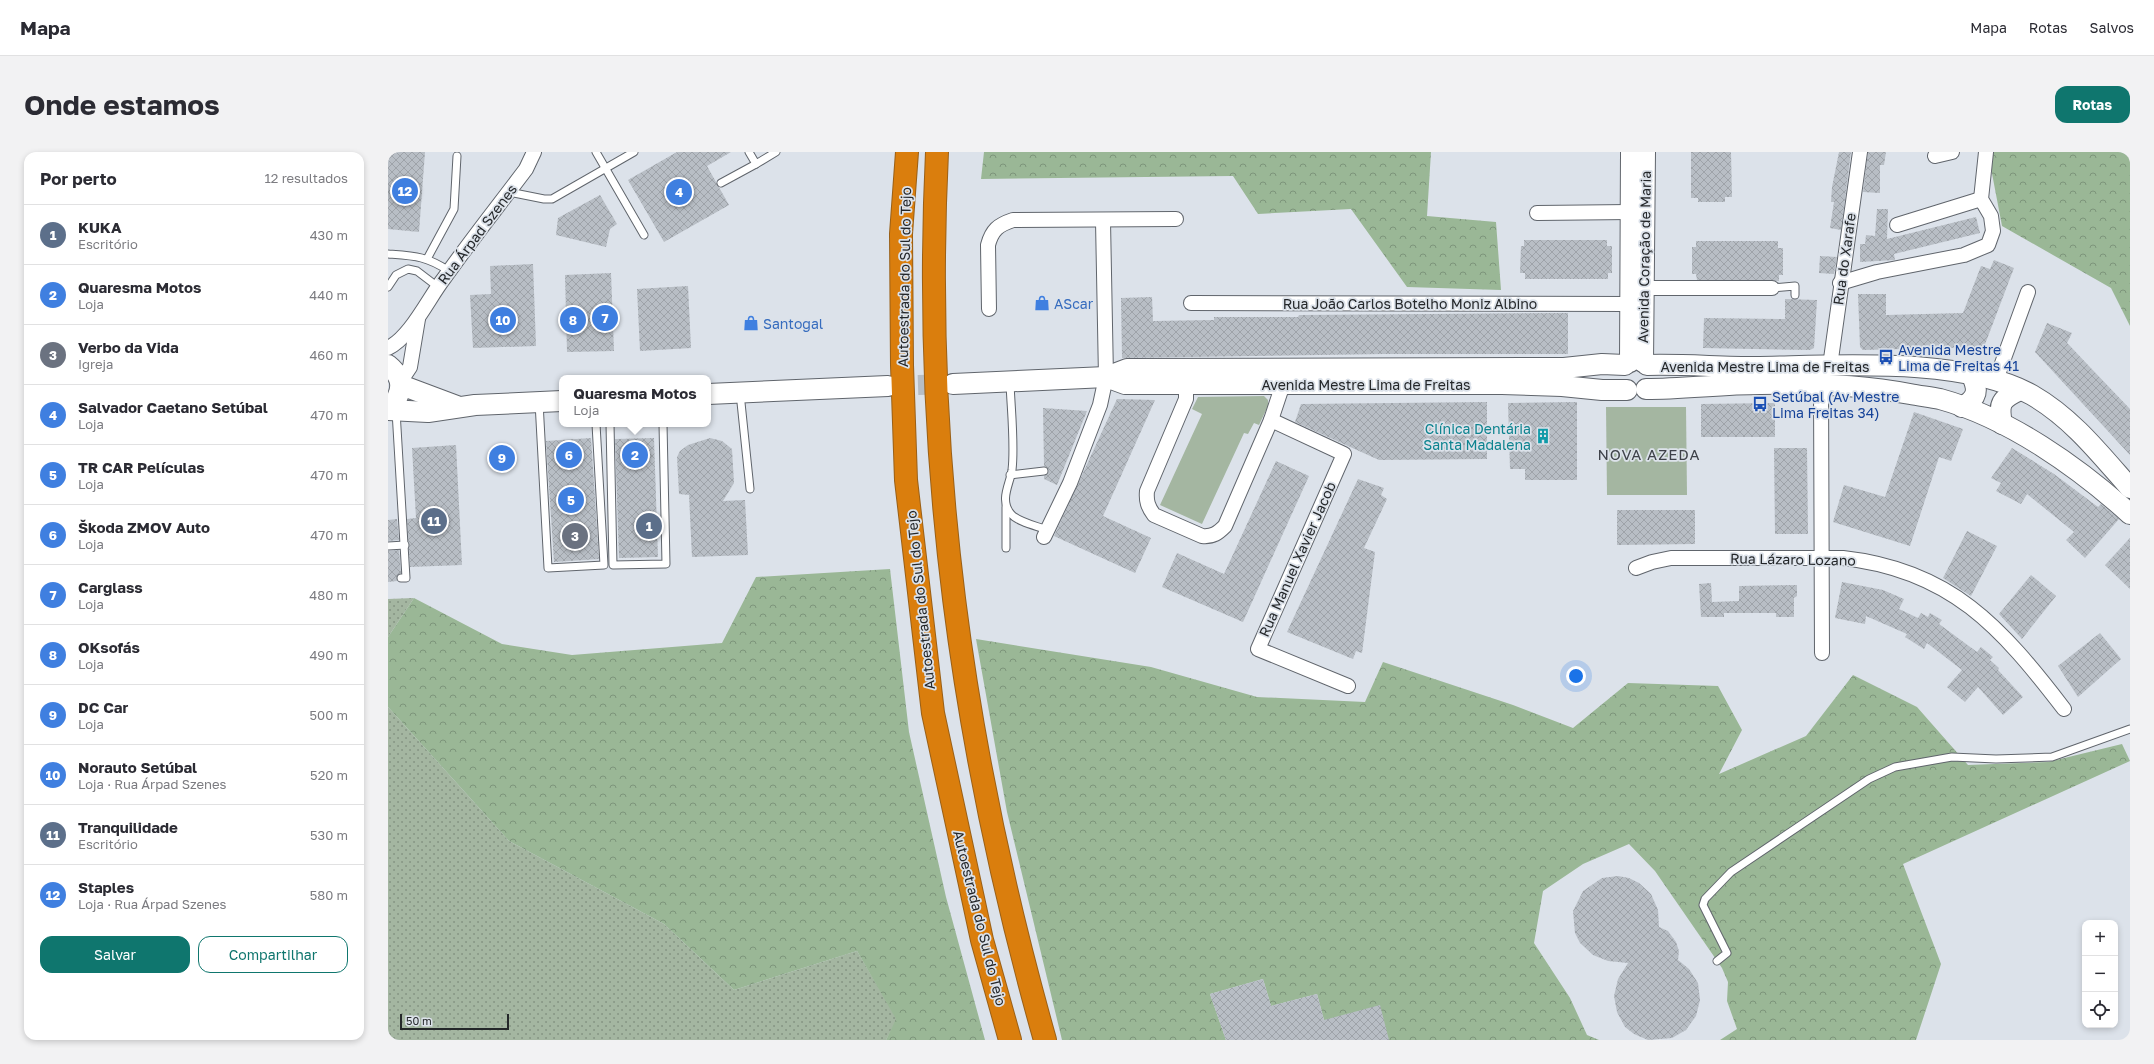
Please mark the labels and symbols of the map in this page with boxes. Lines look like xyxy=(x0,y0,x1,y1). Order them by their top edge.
street label: Avenida Coração de Maria xyxy=(1634,171,1654,343)
pin: 12 xyxy=(392,176,418,206)
pin: 4 xyxy=(666,177,692,207)
street label: Rua Árpad Szenes xyxy=(434,181,520,287)
street label: Autoestrada do Sul do Tejo xyxy=(894,187,914,367)
street label: Rua do Xarafe xyxy=(1829,212,1859,306)
shop icon: AScar xyxy=(1033,294,1051,312)
place label: AScar xyxy=(1054,295,1094,312)
street label: Rua João Carlos Botelho Moniz Albino xyxy=(1283,295,1537,312)
pin: 7 xyxy=(592,303,618,333)
pin: 10 xyxy=(490,305,516,335)
pin: 8 xyxy=(560,305,586,335)
shop icon: Santogal xyxy=(742,314,760,332)
place label: Santogal xyxy=(763,315,823,332)
place label: Avenida Mestre Lima de Freitas 41 xyxy=(1898,341,2019,374)
bus stop icon: Avenida Mestre Lima de Freitas 41 xyxy=(1877,348,1895,366)
street label: Avenida Mestre Lima de Freitas xyxy=(1661,358,1869,375)
street label: Avenida Mestre Lima de Freitas xyxy=(1262,376,1470,393)
place label: Setúbal (Av Mestre Lima Freitas 34) xyxy=(1772,388,1899,421)
bus stop icon: Setúbal (Av Mestre Lima Freitas 34) xyxy=(1751,395,1769,413)
place label: Clínica Dentária Santa Madalena xyxy=(1423,420,1531,453)
building icon: Clínica Dentária Santa Madalena xyxy=(1534,427,1552,445)
pin: 6 xyxy=(556,440,582,470)
pin: 2 xyxy=(622,440,648,470)
pin: 9 xyxy=(489,443,515,473)
district label: NOVA AZEDA xyxy=(1597,445,1701,463)
street label: Rua Manuel Xavier Jacob xyxy=(1255,479,1339,639)
pin: 5 xyxy=(558,485,584,515)
pin: 11 xyxy=(421,506,447,536)
street label: Autoestrada do Sul do Tejo xyxy=(902,510,938,690)
pin: 1 xyxy=(636,511,662,541)
pin: 3 xyxy=(562,521,588,551)
street label: Rua Lázaro Lozano xyxy=(1730,549,1856,569)
your location xyxy=(1566,666,1586,686)
street label: Autoestrada do Sul do Tejo xyxy=(950,829,1010,1007)
scale bar xyxy=(400,1012,509,1031)

